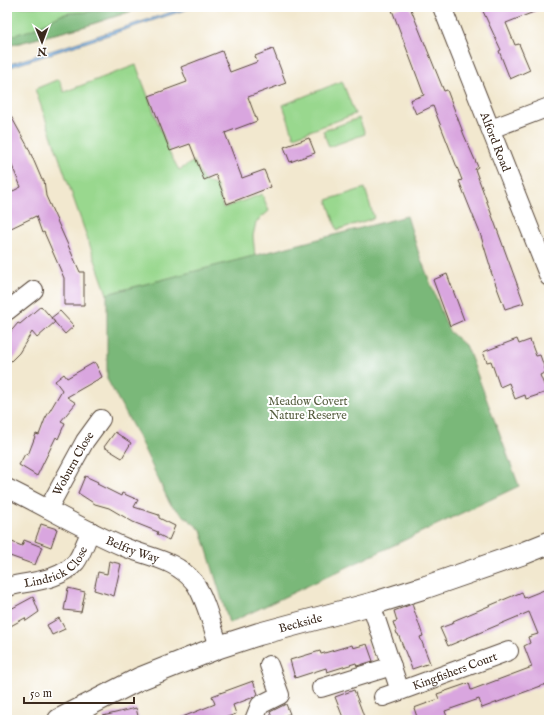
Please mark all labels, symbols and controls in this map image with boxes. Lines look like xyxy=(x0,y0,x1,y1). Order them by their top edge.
north arrow xyxy=(22,22,62,62)
text: N xyxy=(37,44,48,58)
street label: Alford Road xyxy=(477,109,514,174)
park label: Meadow Covert Nature Reserve xyxy=(268,394,348,423)
street label: Woburn Close xyxy=(49,428,97,498)
street label: Belfry Way xyxy=(104,532,161,566)
street label: Lindrick Close xyxy=(23,544,91,591)
street label: Beckside xyxy=(277,610,324,636)
street label: Kingfishers Court xyxy=(410,649,499,693)
scale bar xyxy=(24,679,134,705)
text: 50 m xyxy=(30,686,52,701)

